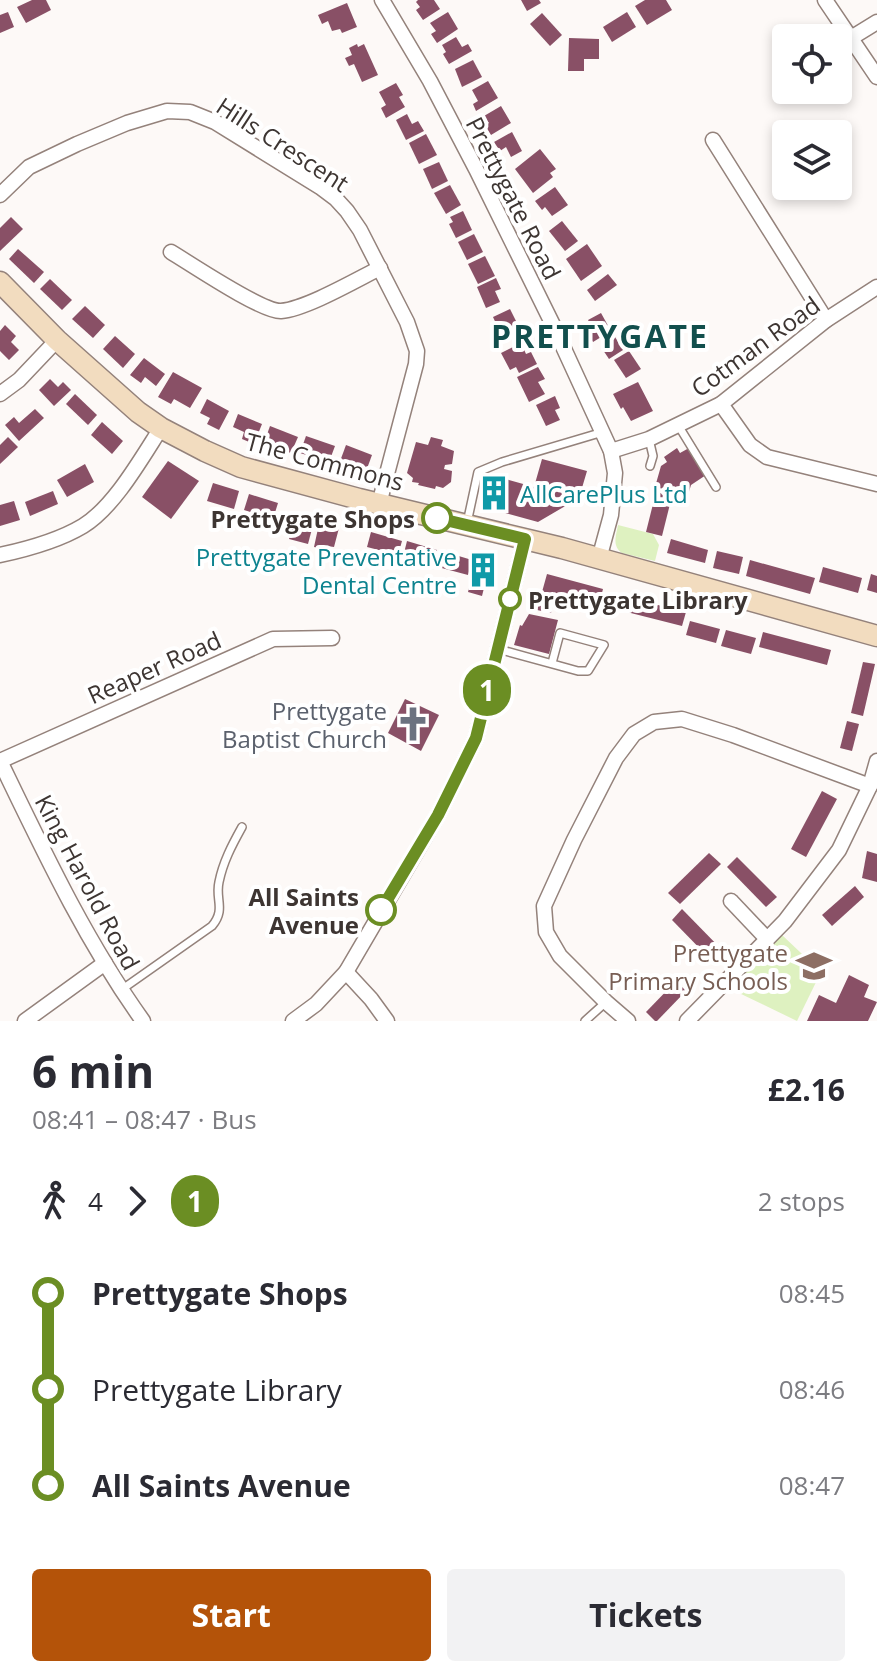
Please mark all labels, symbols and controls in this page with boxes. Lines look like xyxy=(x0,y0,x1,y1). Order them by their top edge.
map controls xyxy=(772,24,852,200)
button: locate xyxy=(772,24,852,104)
street label: Hills Crescent xyxy=(210,89,356,199)
street label: Prettygate Road xyxy=(459,111,569,285)
button: layers xyxy=(772,120,852,200)
street label: Cotman Road xyxy=(684,288,826,404)
district label: PRETTYGATE xyxy=(491,314,709,357)
street label: The Commons xyxy=(242,424,408,498)
building icon: AllCarePlus Ltd xyxy=(475,474,513,512)
place label: AllCarePlus Ltd xyxy=(520,477,688,510)
place label: Prettygate Shops xyxy=(211,502,415,535)
marker: Prettygate Shops xyxy=(422,503,452,533)
place label: Prettygate Preventative Dental Centre xyxy=(196,540,457,601)
building icon: Prettygate Preventative Dental Centre xyxy=(464,551,502,589)
place label: Prettygate Library xyxy=(528,583,748,616)
marker: Prettygate Library xyxy=(499,588,521,610)
street label: Reaper Road xyxy=(82,623,226,711)
line badge: 1 xyxy=(461,664,513,716)
text: 1 xyxy=(479,671,495,709)
place label: Prettygate Baptist Church xyxy=(222,694,387,755)
church icon: Prettygate Baptist Church xyxy=(394,705,432,743)
street label: King Harold Road xyxy=(28,788,148,976)
place label: All Saints Avenue xyxy=(248,880,359,941)
marker: All Saints Avenue xyxy=(366,895,396,925)
place label: Prettygate Primary Schools xyxy=(608,936,788,997)
school or university icon: Prettygate Primary Schools xyxy=(795,947,833,985)
text: 6 min xyxy=(32,1041,154,1101)
text: £2.16 xyxy=(768,1069,845,1110)
text: 08:41 – 08:47 · Bus xyxy=(32,1101,257,1137)
icon: walk xyxy=(32,1179,76,1223)
icon: forward xyxy=(115,1179,159,1223)
text: 1 xyxy=(187,1182,203,1220)
text: 4 xyxy=(88,1183,103,1219)
text: 2 stops xyxy=(758,1183,845,1219)
text: Prettygate Shops xyxy=(92,1273,348,1314)
text: 08:45 xyxy=(779,1275,845,1311)
text: Prettygate Library xyxy=(92,1369,342,1410)
text: 08:46 xyxy=(779,1371,845,1407)
text: All Saints Avenue xyxy=(92,1465,351,1506)
text: 08:47 xyxy=(779,1467,845,1503)
button: Start xyxy=(32,1569,431,1661)
button: Tickets xyxy=(447,1569,845,1661)

